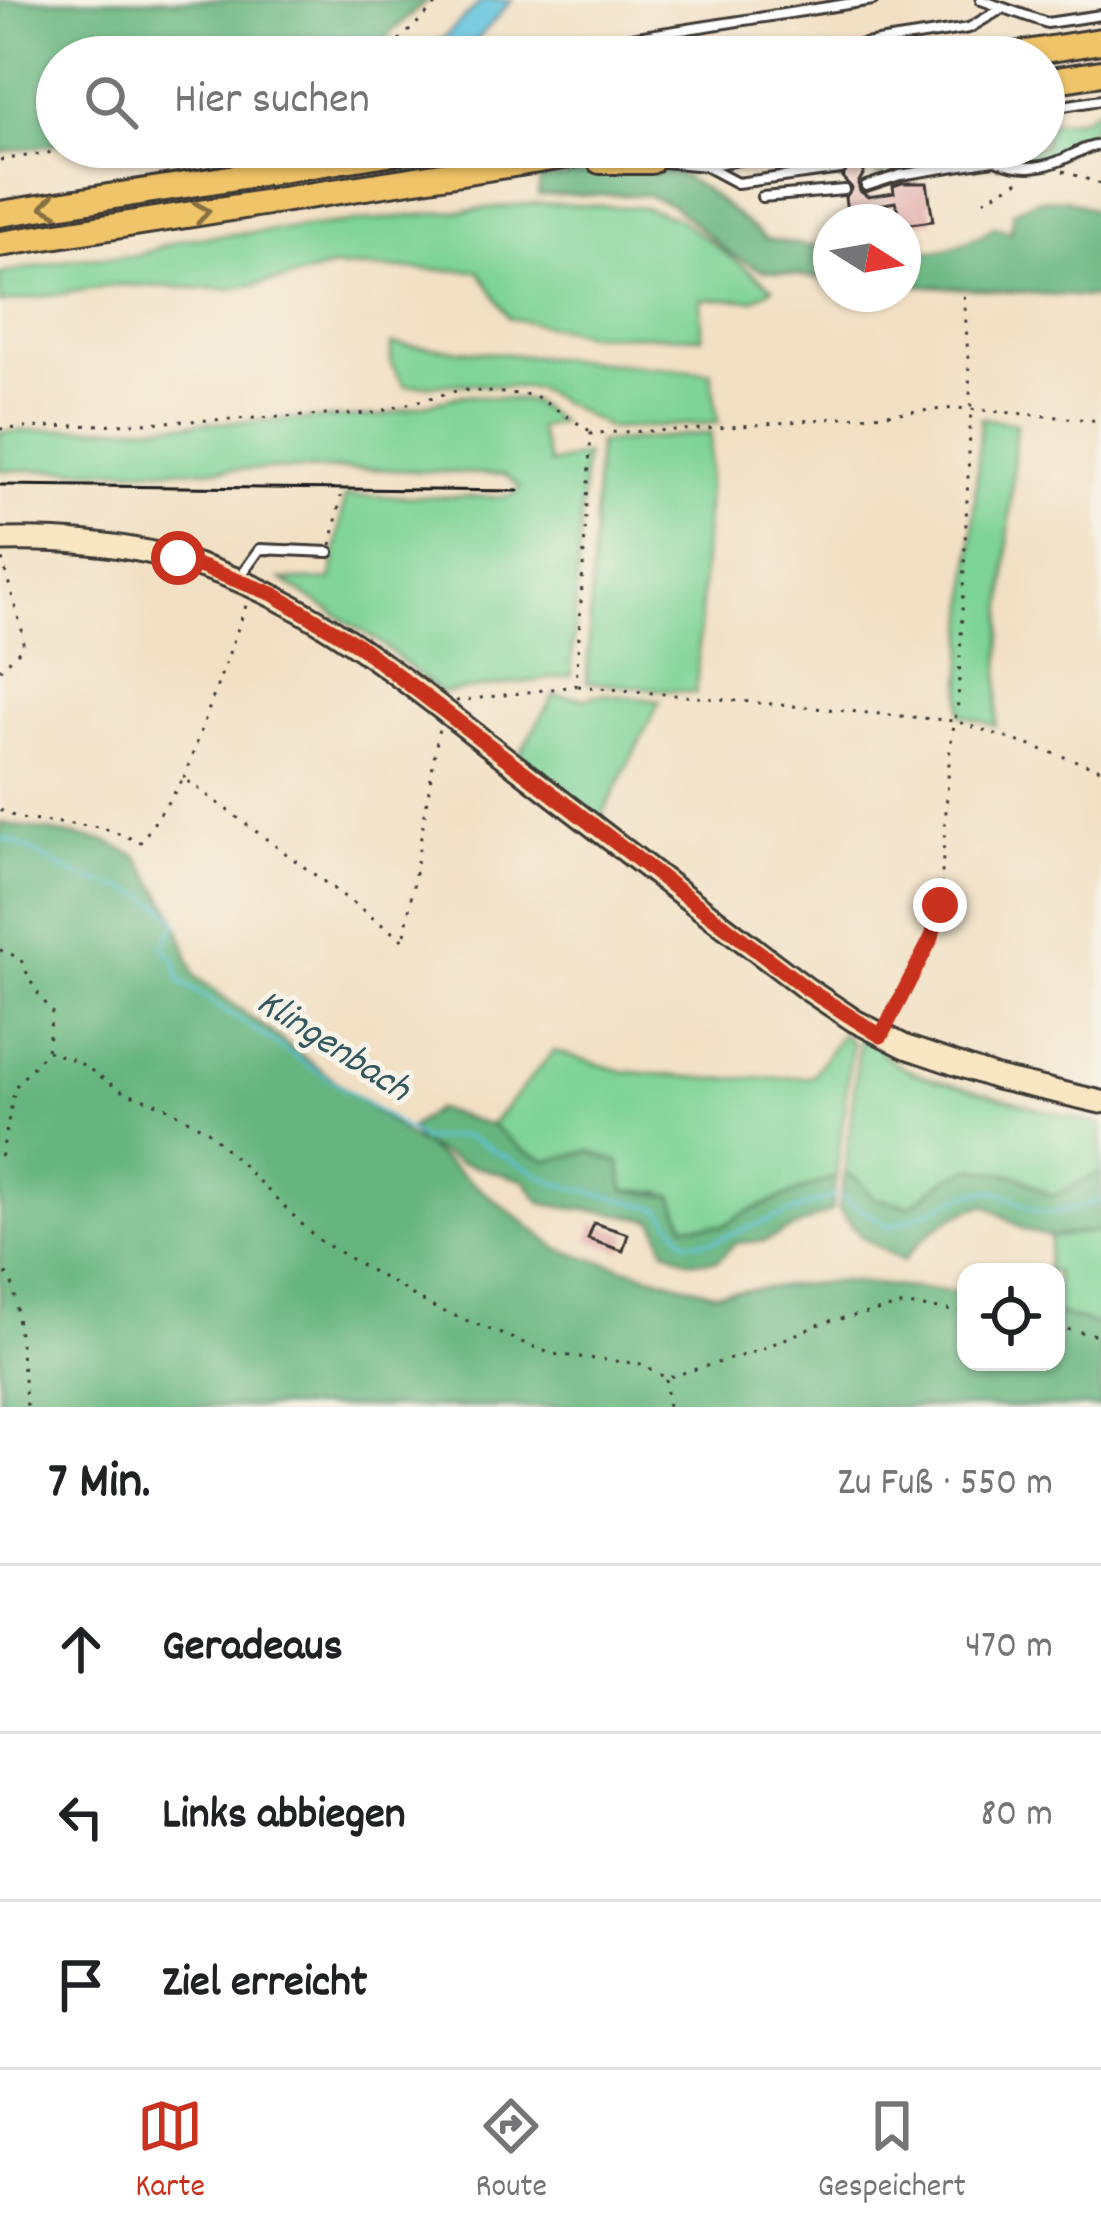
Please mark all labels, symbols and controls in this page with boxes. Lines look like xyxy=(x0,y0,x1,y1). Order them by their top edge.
search box xyxy=(36,36,1065,168)
icon: search xyxy=(78,69,144,135)
text: Hier suchen xyxy=(174,70,370,134)
one-way arrow xyxy=(39,192,59,218)
one-way arrow xyxy=(192,200,211,226)
north arrow xyxy=(813,204,921,312)
route start xyxy=(151,531,205,585)
route end xyxy=(913,878,967,932)
water label: Klingenbach xyxy=(244,978,421,1119)
map controls xyxy=(957,1263,1065,1371)
button: locate xyxy=(957,1263,1065,1371)
text: 7 Min. xyxy=(48,1449,150,1521)
text: Zu Fuß · 550 m xyxy=(837,1458,1053,1513)
icon: ahead xyxy=(48,1616,114,1682)
text: Geradeaus xyxy=(162,1617,343,1681)
text: 470 m xyxy=(965,1621,1053,1676)
icon: left xyxy=(48,1784,114,1850)
text: Links abbiegen xyxy=(162,1785,406,1849)
text: 80 m xyxy=(980,1789,1053,1844)
icon: arrive xyxy=(48,1952,114,2018)
text: Ziel erreicht xyxy=(162,1953,367,2017)
tab: Karte xyxy=(135,2093,205,2212)
tab: Route xyxy=(475,2093,547,2212)
tab: Gespeichert xyxy=(818,2093,966,2212)

